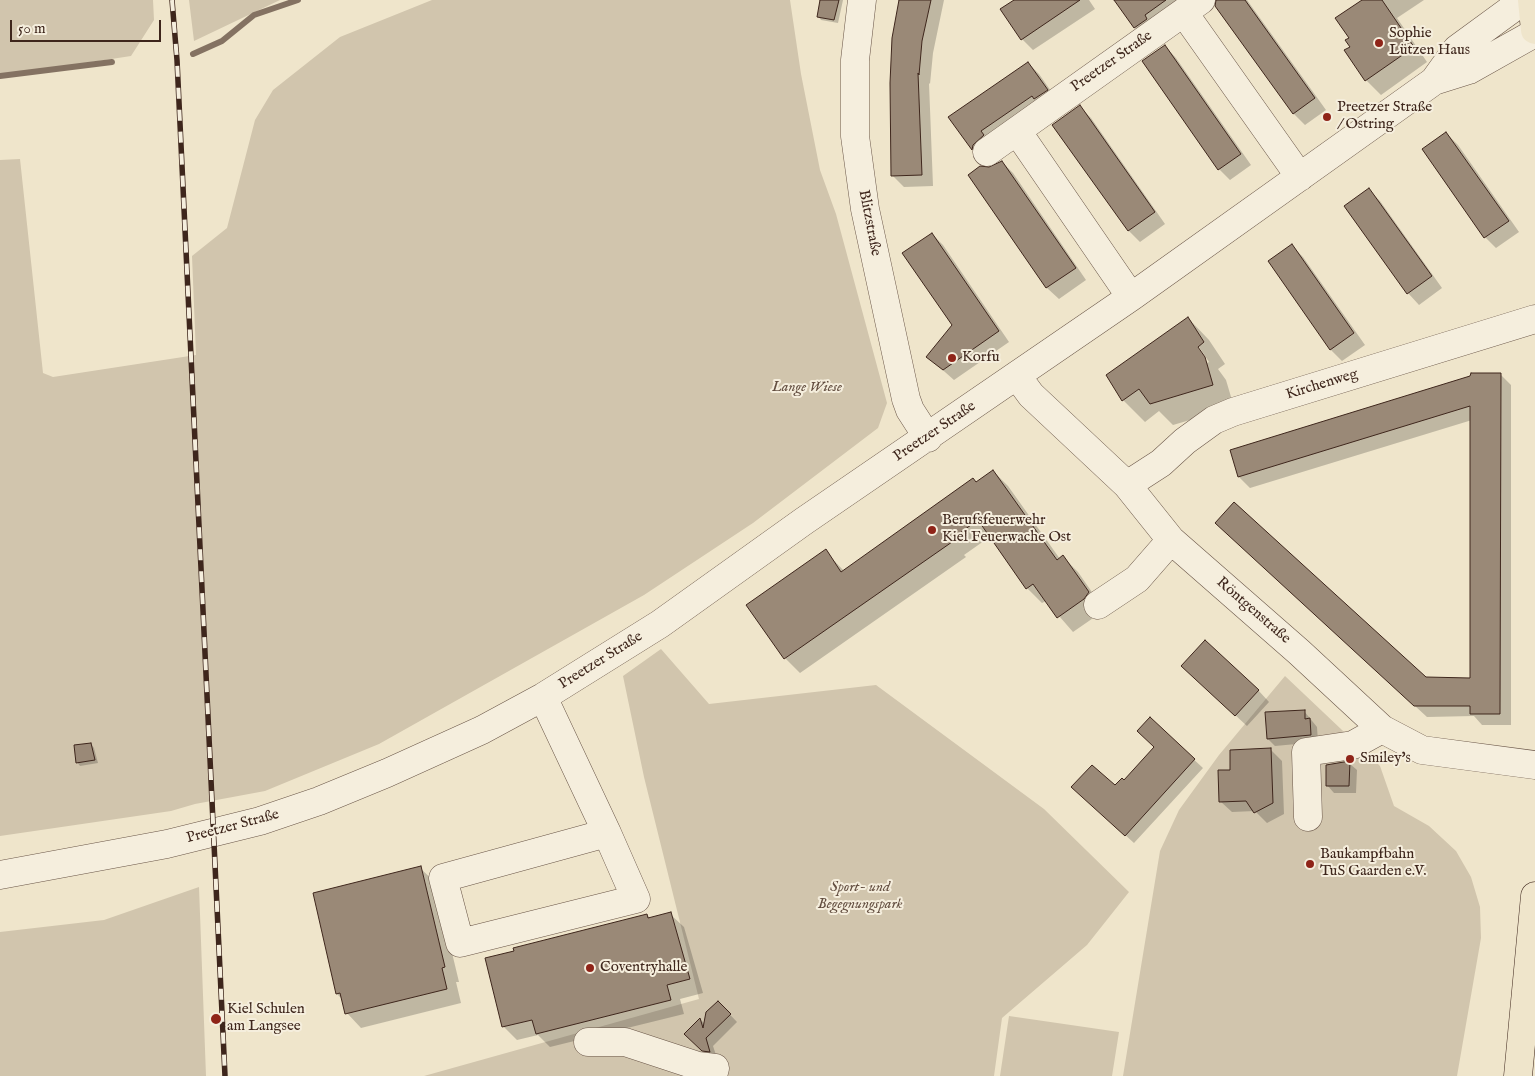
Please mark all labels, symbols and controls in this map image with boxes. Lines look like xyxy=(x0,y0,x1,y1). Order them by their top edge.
scale bar xyxy=(12,10,164,42)
text: 50 m xyxy=(18,19,46,38)
place label: Sophie Lützen Haus xyxy=(1389,25,1470,60)
street label: Preetzer Straße xyxy=(1068,27,1156,97)
marker: Sophie Lützen Haus xyxy=(1373,37,1385,49)
place label: Preetzer Straße / Ostring xyxy=(1337,99,1432,134)
marker: Preetzer Straße / Ostring xyxy=(1321,111,1333,123)
street label: Blitzstraße xyxy=(854,188,884,258)
place label: Korfu xyxy=(962,349,1000,367)
marker: Korfu xyxy=(946,352,958,364)
street label: Kirchenweg xyxy=(1284,366,1360,404)
park label: Lange Wiese xyxy=(772,379,842,397)
street label: Preetzer Straße xyxy=(891,398,979,466)
place label: Berufsfeuerwehr Kiel Feuerwache Ost xyxy=(942,512,1071,547)
marker: Berufsfeuerwehr Kiel Feuerwache Ost xyxy=(926,524,938,536)
street label: Röntgenstraße xyxy=(1212,574,1294,648)
street label: Preetzer Straße xyxy=(556,628,646,694)
place label: Smiley's xyxy=(1360,750,1411,768)
marker: Smiley's xyxy=(1344,753,1356,765)
street label: Preetzer Straße xyxy=(185,806,281,848)
place label: Baukampfbahn TuS Gaarden e.V. xyxy=(1320,846,1426,881)
marker: Baukampfbahn TuS Gaarden e.V. xyxy=(1304,858,1316,870)
park label: Sport- und Begegnungspark xyxy=(817,879,903,914)
place label: Coventryhalle xyxy=(600,959,687,977)
marker: Coventryhalle xyxy=(584,962,596,974)
place label: Kiel Schulen am Langsee xyxy=(227,1001,305,1036)
marker: Kiel Schulen am Langsee xyxy=(209,1012,223,1026)

